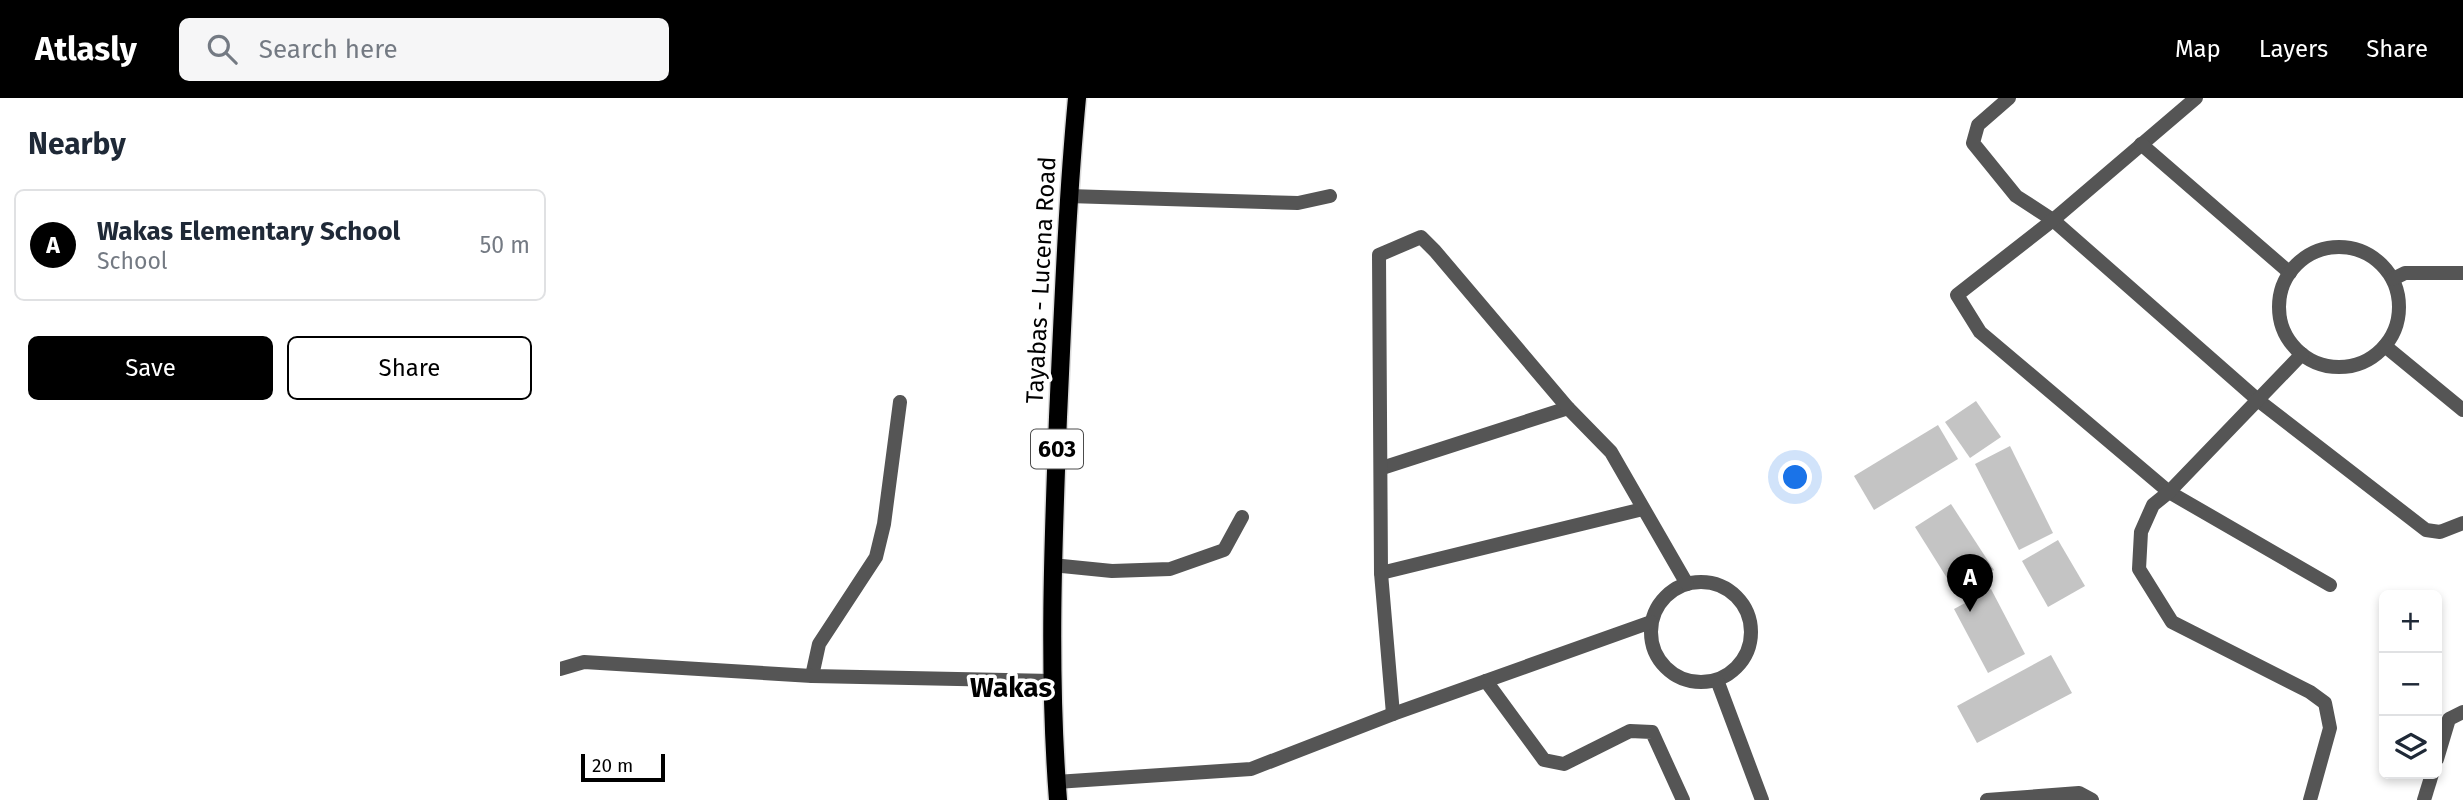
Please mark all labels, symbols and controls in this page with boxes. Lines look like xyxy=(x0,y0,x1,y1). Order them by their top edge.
search box xyxy=(179,18,669,81)
text: Atlasly xyxy=(35,29,137,69)
icon: search xyxy=(203,30,241,68)
text: Search here xyxy=(259,34,398,65)
text: Map xyxy=(2175,35,2221,63)
text: Layers xyxy=(2259,35,2328,63)
text: Share xyxy=(2366,35,2428,63)
text: Nearby xyxy=(28,126,126,162)
street label: Tayabas - Lucena Road xyxy=(1021,156,1061,404)
text: Wakas Elementary School xyxy=(97,216,400,247)
text: A xyxy=(46,231,60,259)
text: 50 m xyxy=(480,231,530,259)
text: School xyxy=(97,247,168,275)
button: Save xyxy=(28,336,273,400)
button: Share xyxy=(287,336,532,400)
road number: 603 xyxy=(1031,430,1083,468)
your location xyxy=(1778,460,1812,494)
pin: A xyxy=(1947,554,1993,612)
map controls xyxy=(2379,590,2442,779)
button: + xyxy=(2379,590,2442,653)
button: − xyxy=(2379,653,2442,716)
district label: Wakas xyxy=(970,671,1052,704)
button: layers xyxy=(2379,716,2442,779)
scale bar xyxy=(581,751,665,783)
text: 20 m xyxy=(592,754,633,777)

